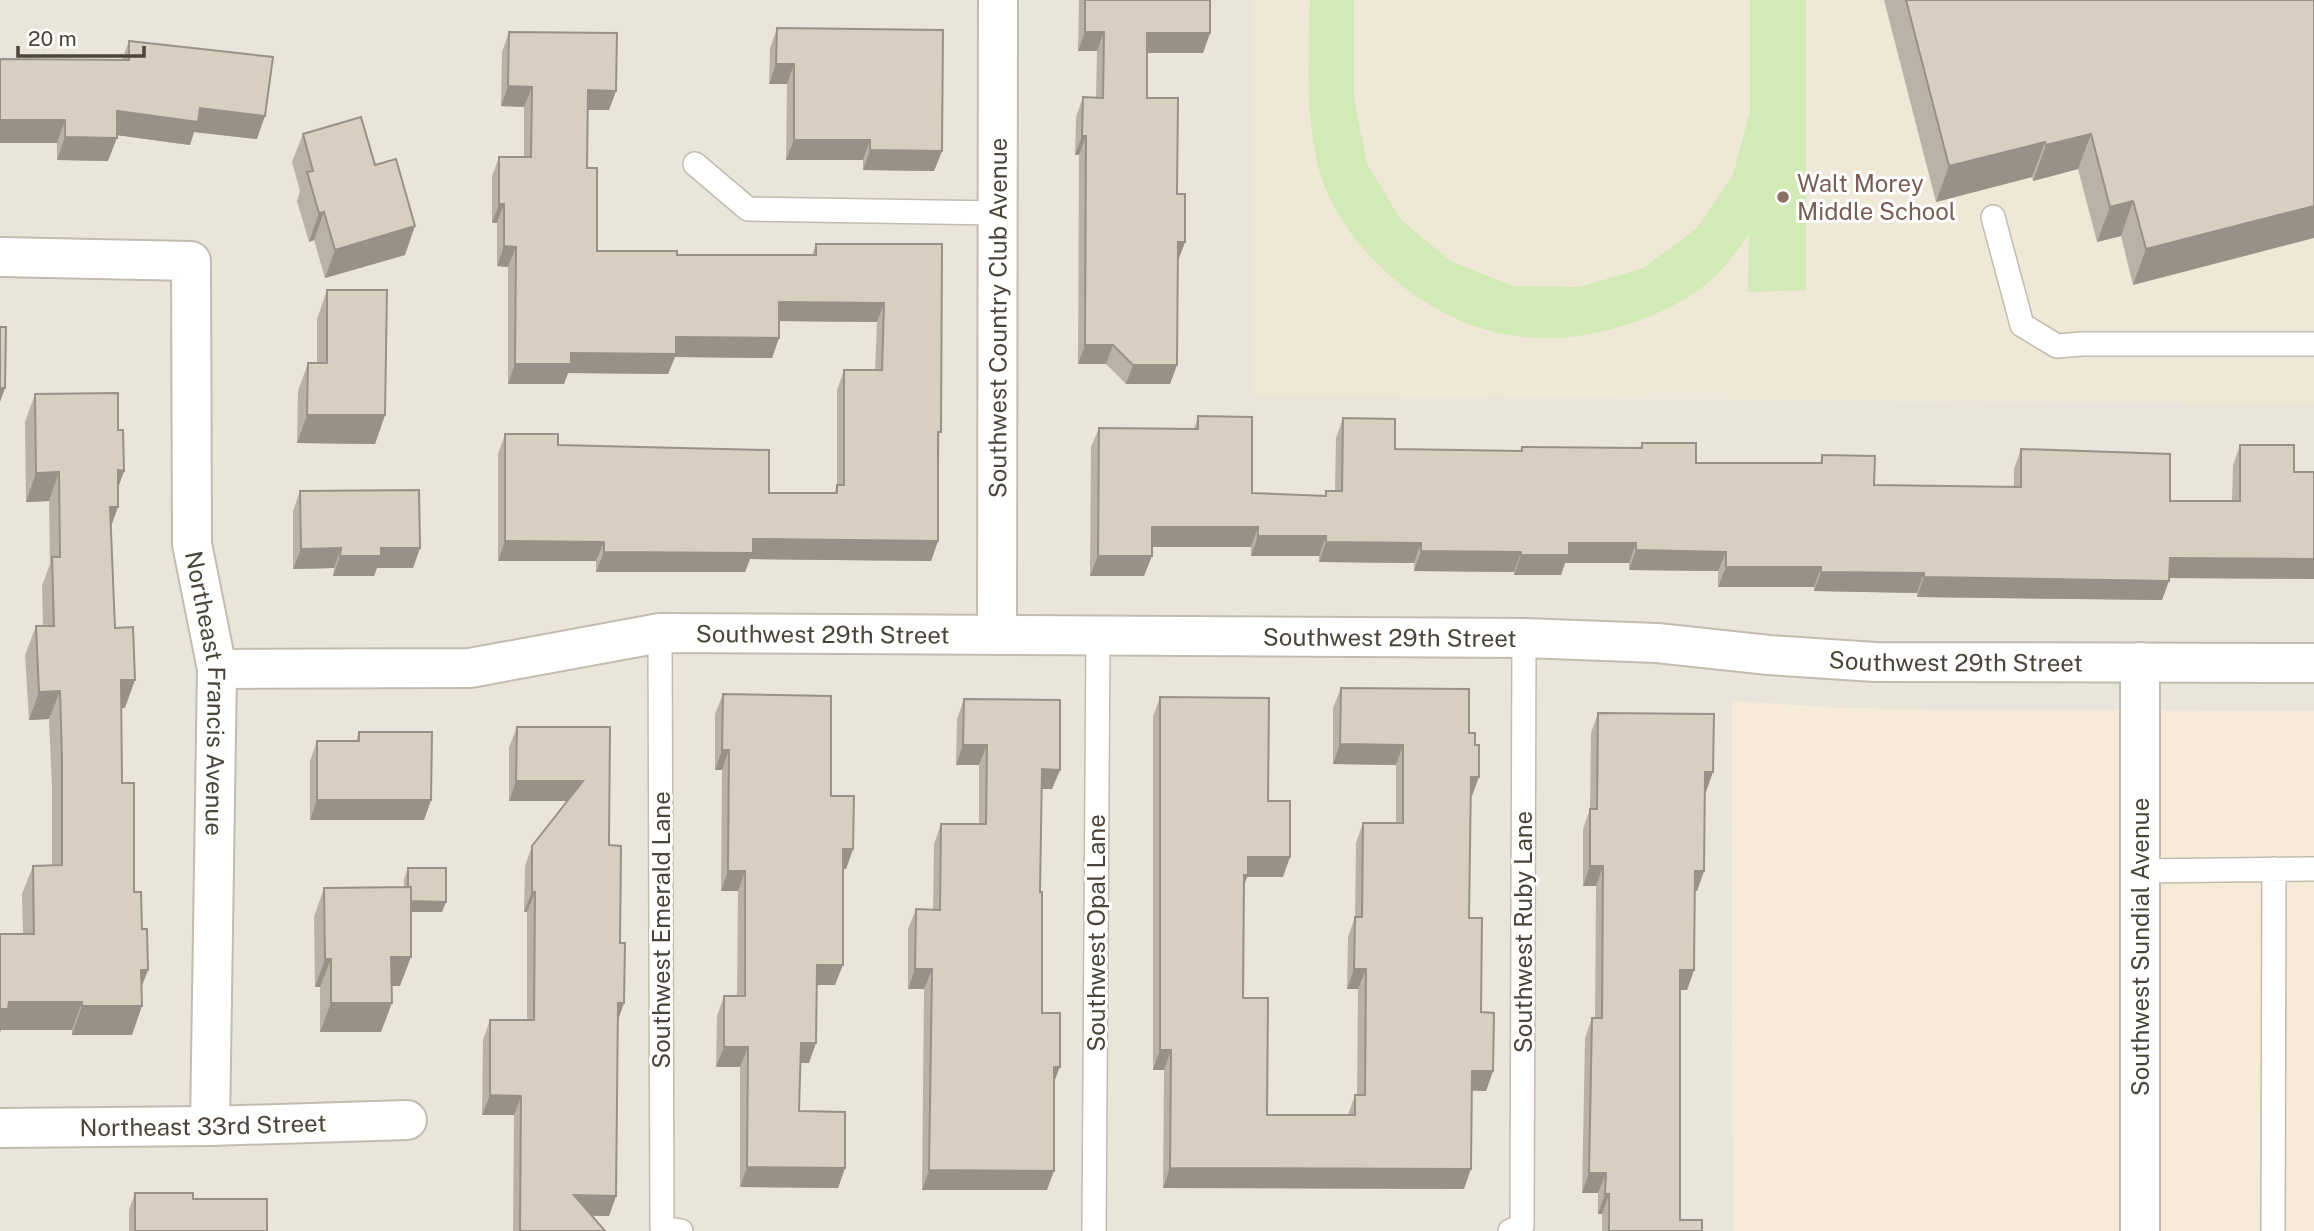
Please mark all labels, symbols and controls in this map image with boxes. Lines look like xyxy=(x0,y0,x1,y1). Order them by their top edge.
scale bar xyxy=(18,14,144,58)
text: 20 m xyxy=(28,26,77,51)
street label: Southwest Country Club Avenue xyxy=(983,138,1012,498)
place label: Walt Morey Middle School xyxy=(1797,169,1956,225)
marker: Walt Morey Middle School xyxy=(1775,189,1791,205)
street label: Northeast Francis Avenue xyxy=(180,549,231,836)
street label: Southwest 29th Street xyxy=(696,619,950,649)
street label: Southwest 29th Street xyxy=(1263,622,1517,652)
street label: Southwest 29th Street xyxy=(1828,645,2083,676)
street label: Southwest Emerald Lane xyxy=(647,791,675,1069)
street label: Southwest Sundial Avenue xyxy=(2126,798,2154,1096)
street label: Southwest Ruby Lane xyxy=(1509,811,1537,1053)
street label: Southwest Opal Lane xyxy=(1082,814,1110,1052)
street label: Northeast 33rd Street xyxy=(79,1108,327,1141)

